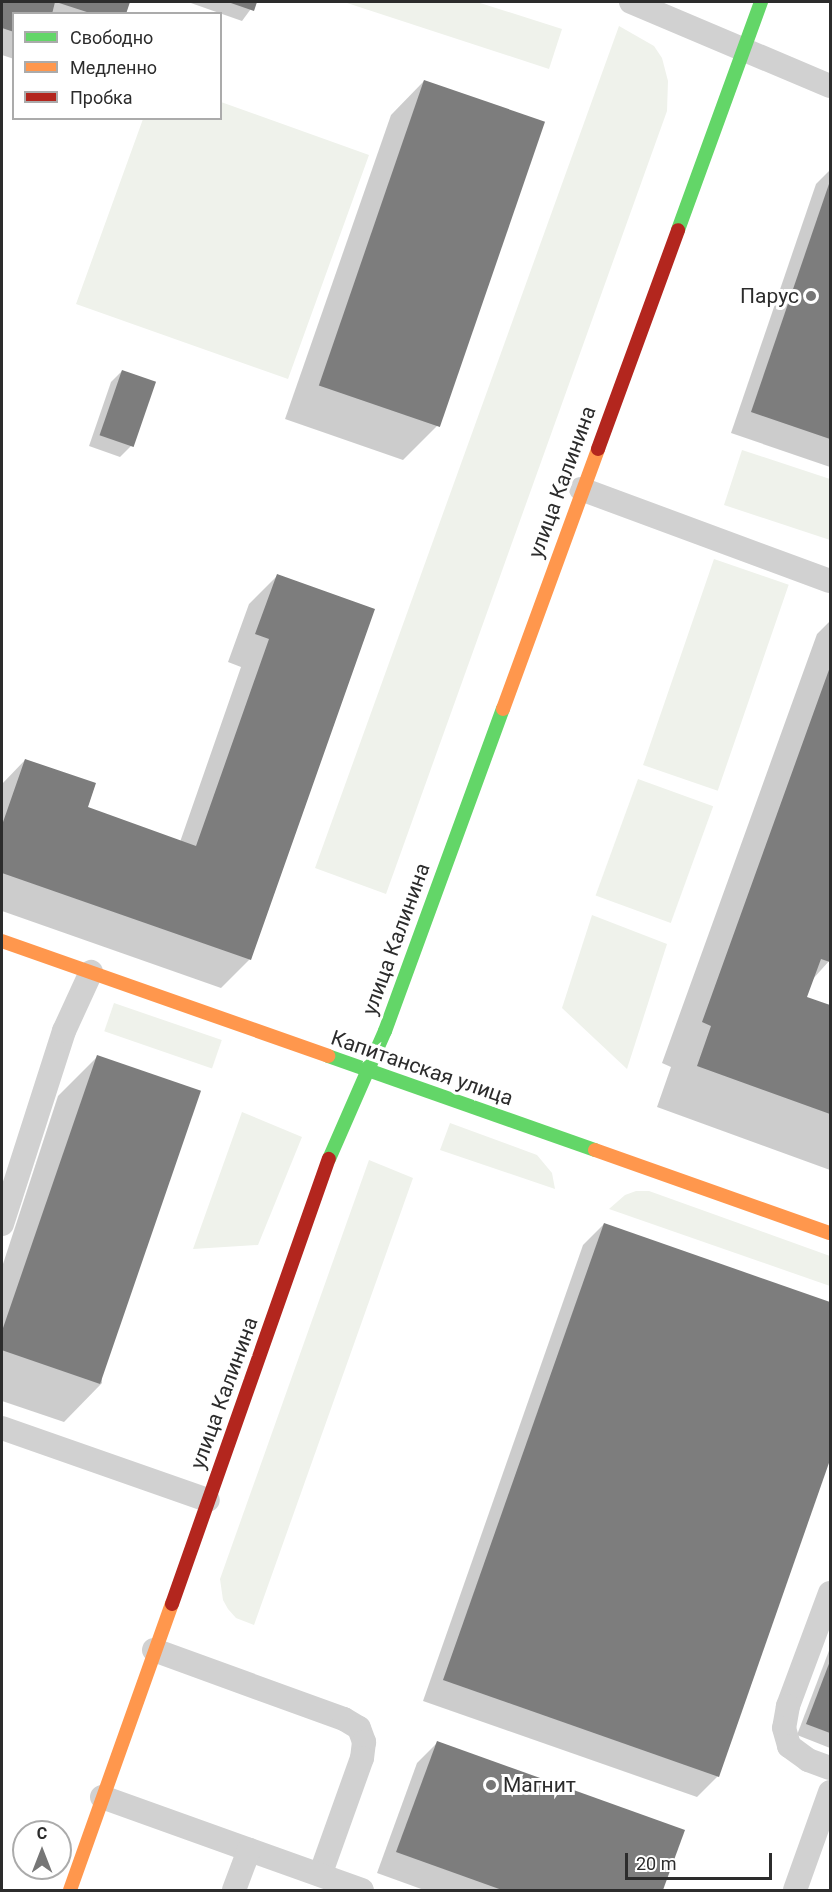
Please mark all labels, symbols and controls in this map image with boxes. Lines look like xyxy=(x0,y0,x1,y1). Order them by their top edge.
legend xyxy=(12,12,222,120)
text: Свободно xyxy=(70,27,153,48)
text: Медленно xyxy=(70,57,157,78)
text: Пробка xyxy=(70,87,133,108)
place label: Парус xyxy=(740,283,799,309)
marker: Парус xyxy=(804,289,818,303)
street label: улица Калинина xyxy=(523,403,601,561)
street label: улица Калинина xyxy=(357,860,435,1018)
street label: Капитанская улица xyxy=(328,1025,516,1111)
street label: улица Калинина xyxy=(185,1314,263,1472)
place label: Магнит xyxy=(503,1772,576,1798)
marker: Магнит xyxy=(484,1778,498,1792)
north arrow xyxy=(12,1820,72,1880)
text: С xyxy=(37,1824,47,1843)
scale bar xyxy=(628,1841,775,1879)
text: 20 m xyxy=(636,1853,676,1874)

